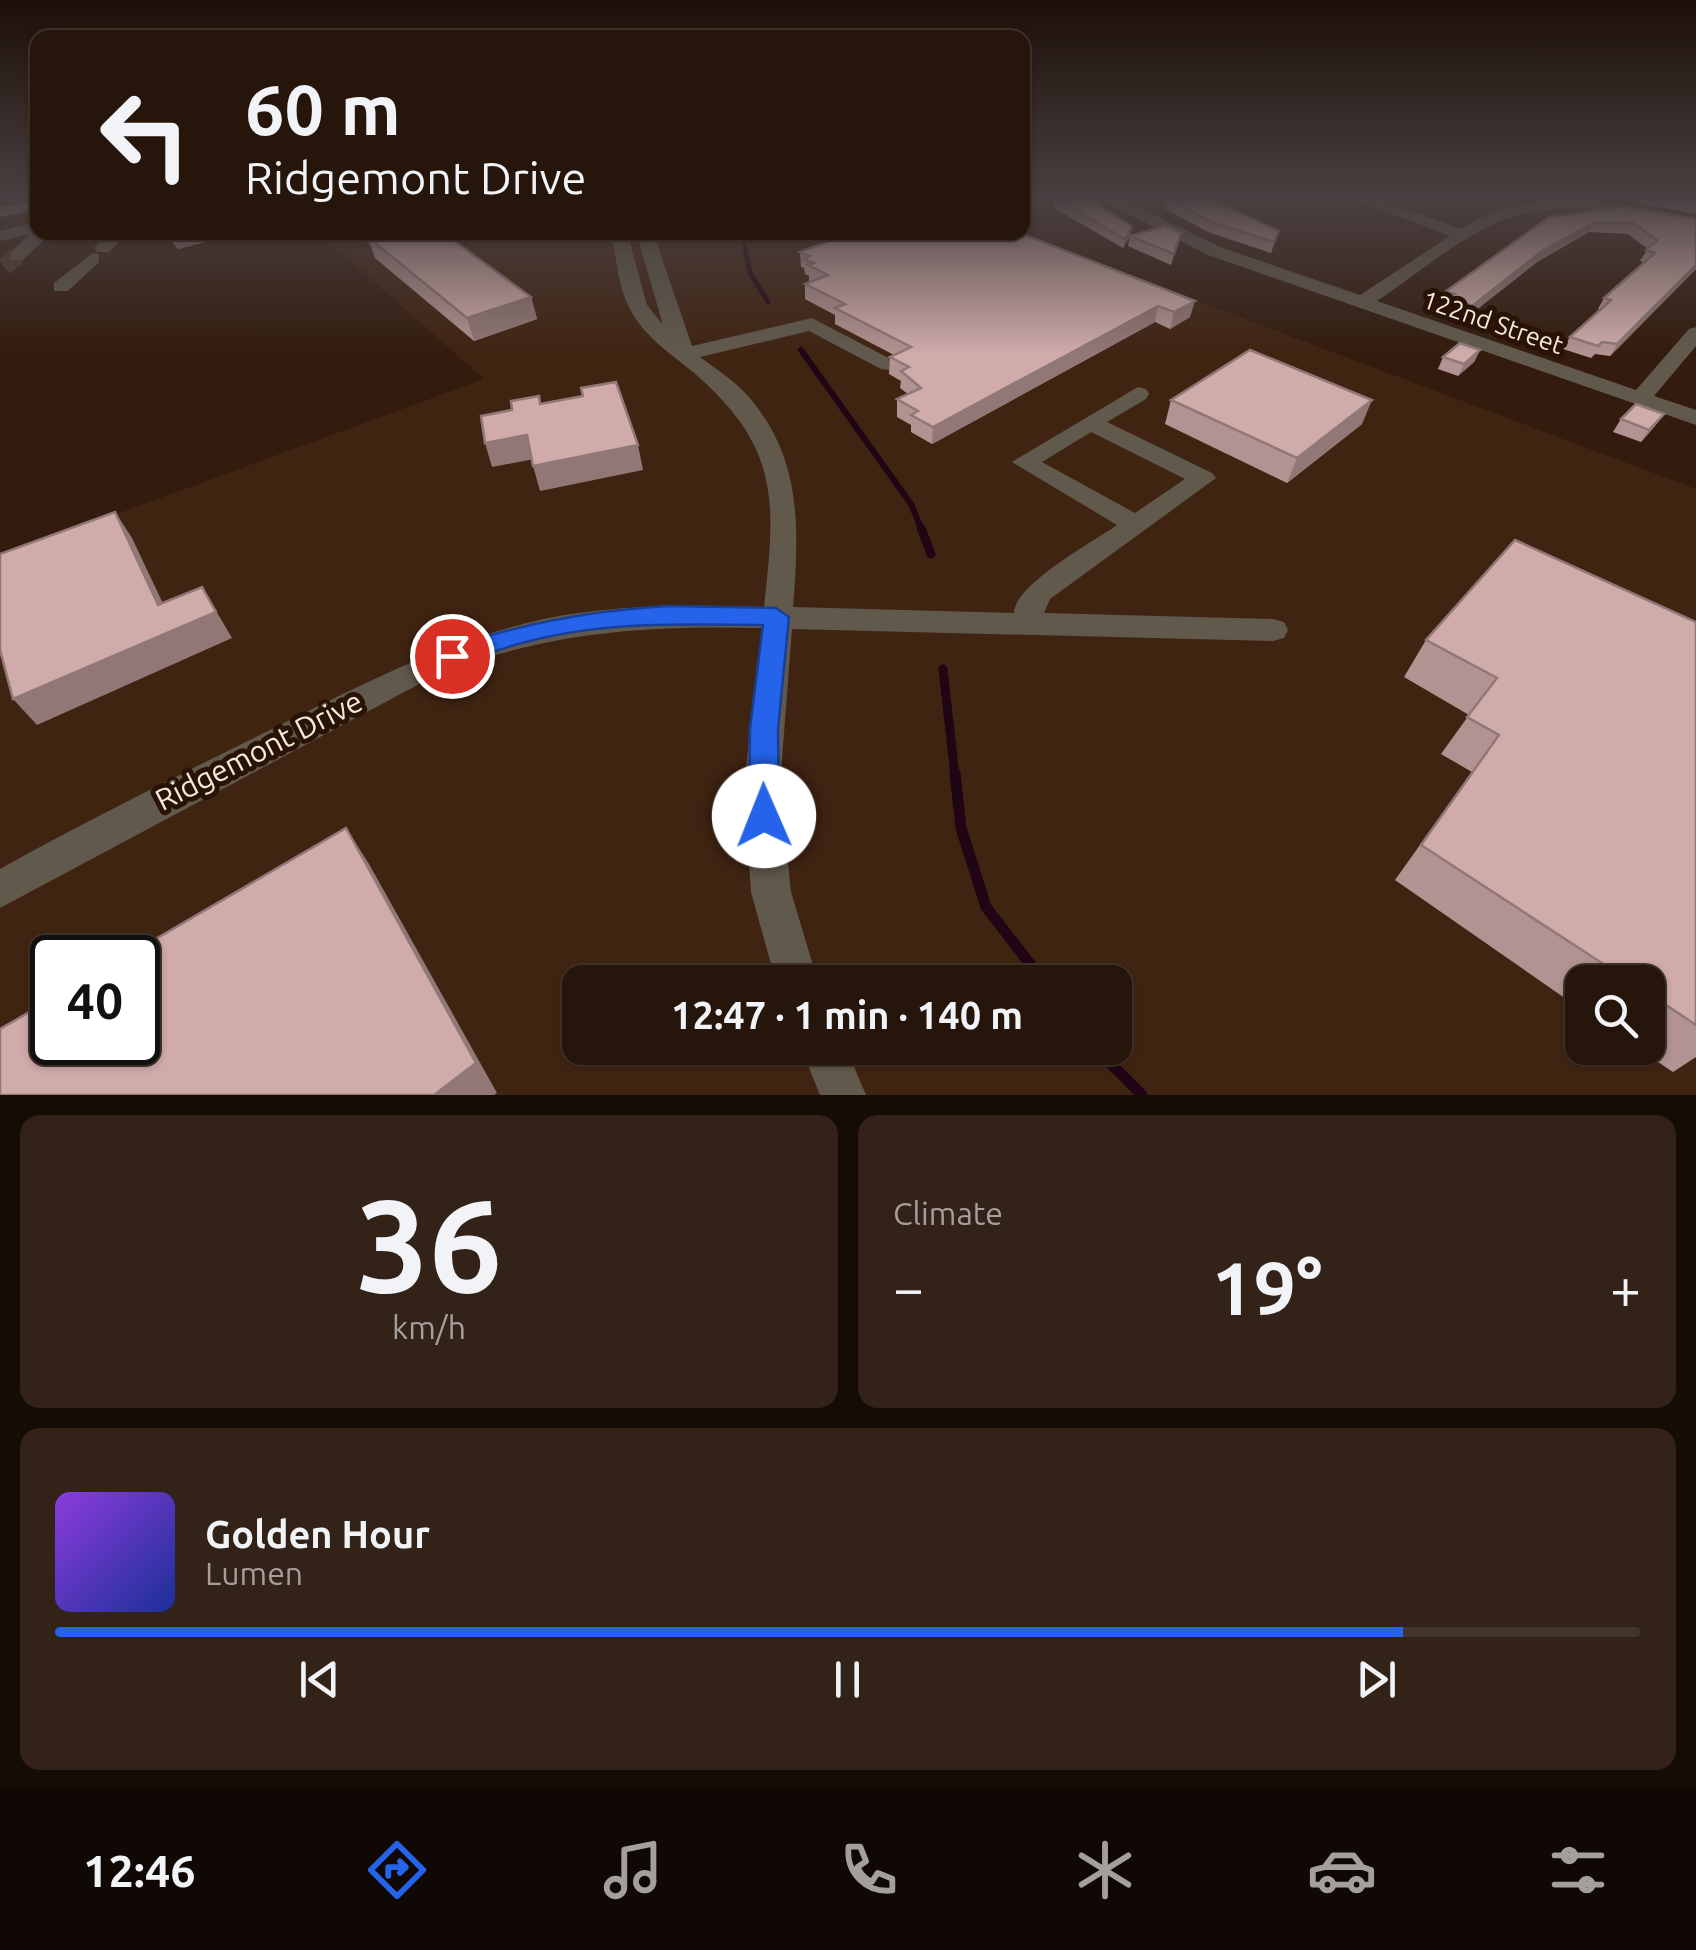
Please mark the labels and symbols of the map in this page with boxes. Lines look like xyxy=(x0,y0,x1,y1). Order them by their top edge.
street label: 122nd Street xyxy=(1419,285,1567,359)
pin xyxy=(410,614,495,699)
street label: Ridgemont Drive xyxy=(149,683,368,817)
position arrow xyxy=(712,764,816,868)
speed limit sign: 40 xyxy=(30,935,160,1065)

